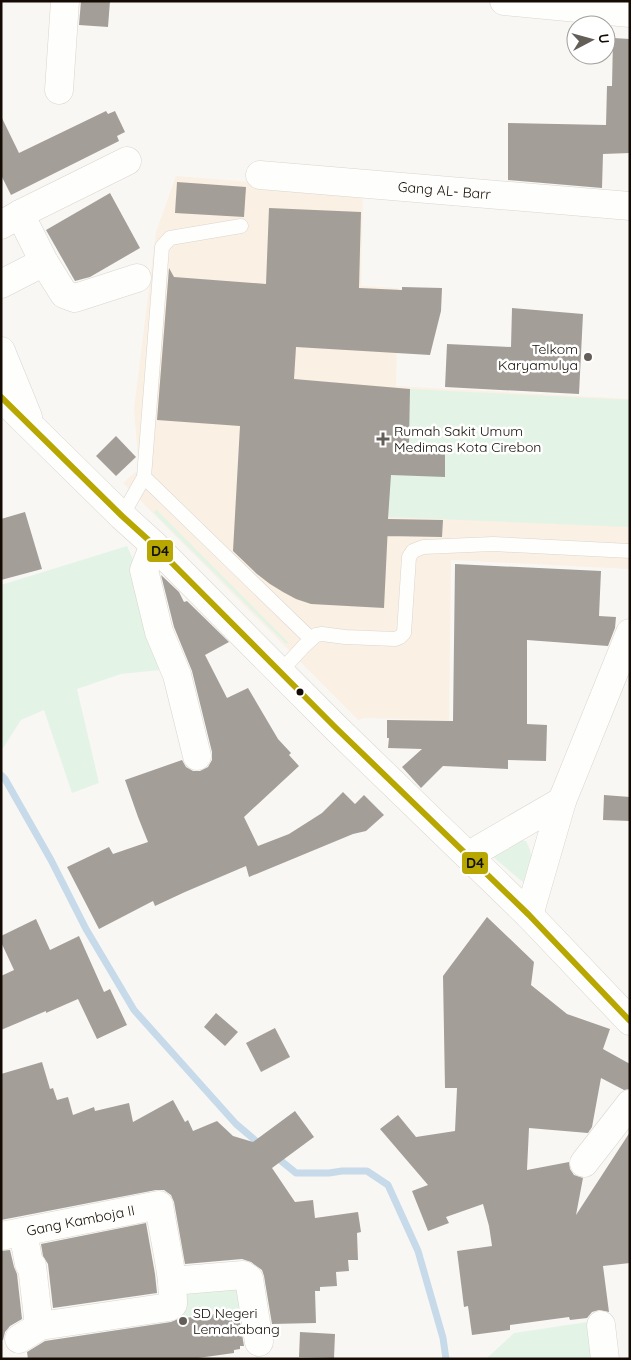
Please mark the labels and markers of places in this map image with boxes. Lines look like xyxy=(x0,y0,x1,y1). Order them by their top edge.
place label: Telkom Karyamulya xyxy=(498,340,578,374)
marker: Telkom Karyamulya xyxy=(582,351,594,363)
place label: Rumah Sakit Umum Medimas Kota Cirebon xyxy=(394,422,541,456)
marker: Rumah Sakit Umum Medimas Kota Cirebon xyxy=(376,432,390,446)
unlabelled marker xyxy=(295,687,305,697)
place label: SD Negeri Lemahabang xyxy=(193,1304,280,1338)
marker: SD Negeri Lemahabang xyxy=(177,1315,189,1327)

